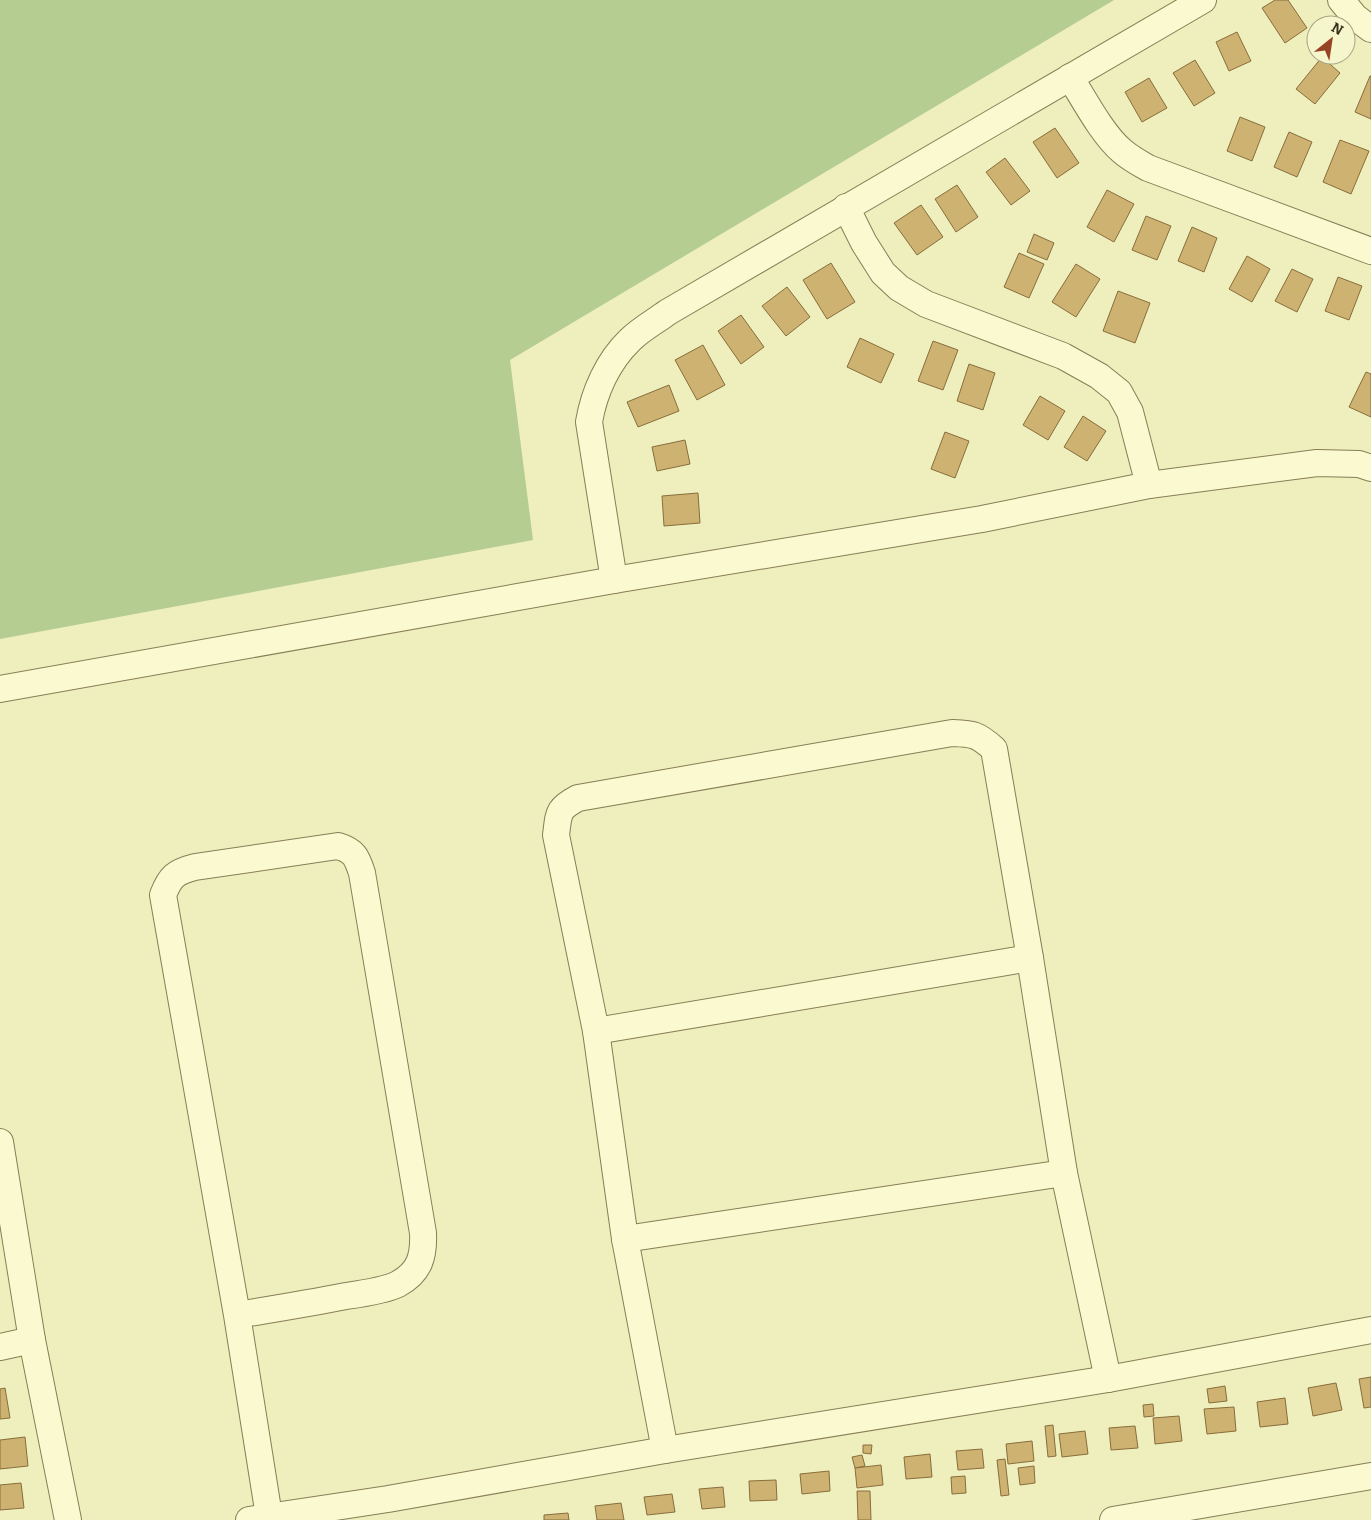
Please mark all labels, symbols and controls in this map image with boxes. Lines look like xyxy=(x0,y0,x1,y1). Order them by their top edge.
north arrow xyxy=(1306,15,1356,65)
text: N xyxy=(1328,19,1346,39)

